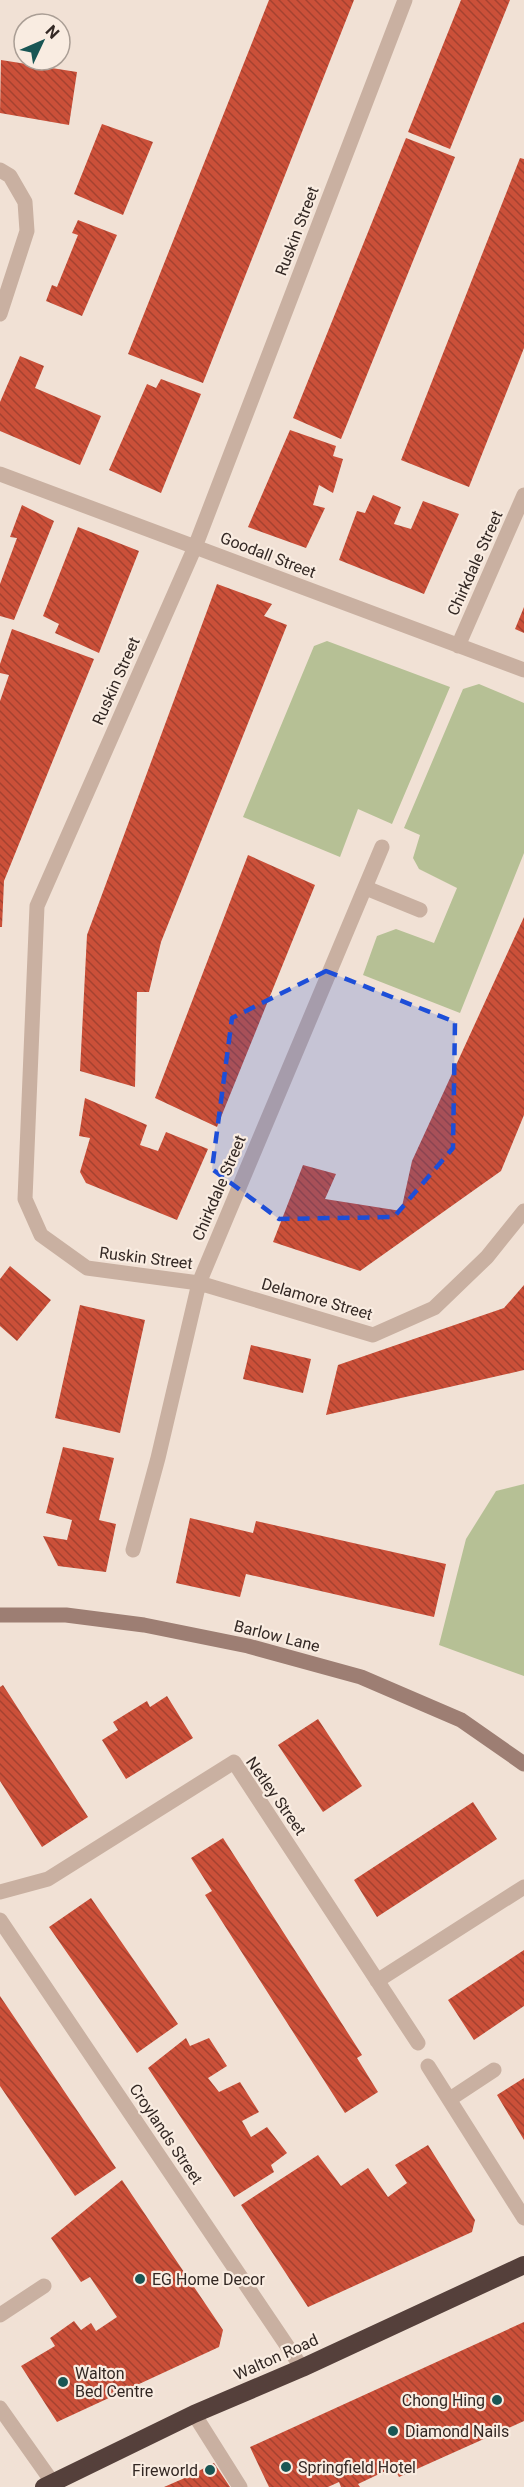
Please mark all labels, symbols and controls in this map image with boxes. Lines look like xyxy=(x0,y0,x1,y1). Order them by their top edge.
north arrow xyxy=(12,12,72,72)
text: N xyxy=(42,21,63,43)
street label: Ruskin Street xyxy=(271,184,323,278)
street label: Chirkdale Street xyxy=(443,508,507,618)
street label: Goodall Street xyxy=(218,528,318,582)
street label: Ruskin Street xyxy=(88,634,144,728)
street label: Chirkdale Street xyxy=(188,1132,250,1244)
street label: Ruskin Street xyxy=(98,1243,194,1273)
street label: Delamore Street xyxy=(259,1274,375,1324)
street label: Barlow Lane xyxy=(232,1616,322,1656)
street label: Netley Street xyxy=(242,1753,310,1839)
street label: Croylands Street xyxy=(125,2080,207,2188)
place label: EG Home Decor xyxy=(152,2270,265,2289)
marker: EG Home Decor xyxy=(133,2272,147,2286)
street label: Walton Road xyxy=(231,2330,321,2384)
place label: Walton Bed Centre xyxy=(75,2364,153,2401)
marker: Walton Bed Centre xyxy=(56,2375,70,2389)
place label: Chong Hing xyxy=(402,2391,485,2410)
marker: Chong Hing xyxy=(490,2393,504,2407)
place label: Diamond Nails xyxy=(405,2422,509,2441)
marker: Diamond Nails xyxy=(386,2424,400,2438)
place label: Springfield Hotel xyxy=(298,2458,416,2477)
marker: Springfield Hotel xyxy=(279,2460,293,2474)
place label: Fireworld xyxy=(132,2461,198,2480)
marker: Fireworld xyxy=(203,2463,217,2477)

